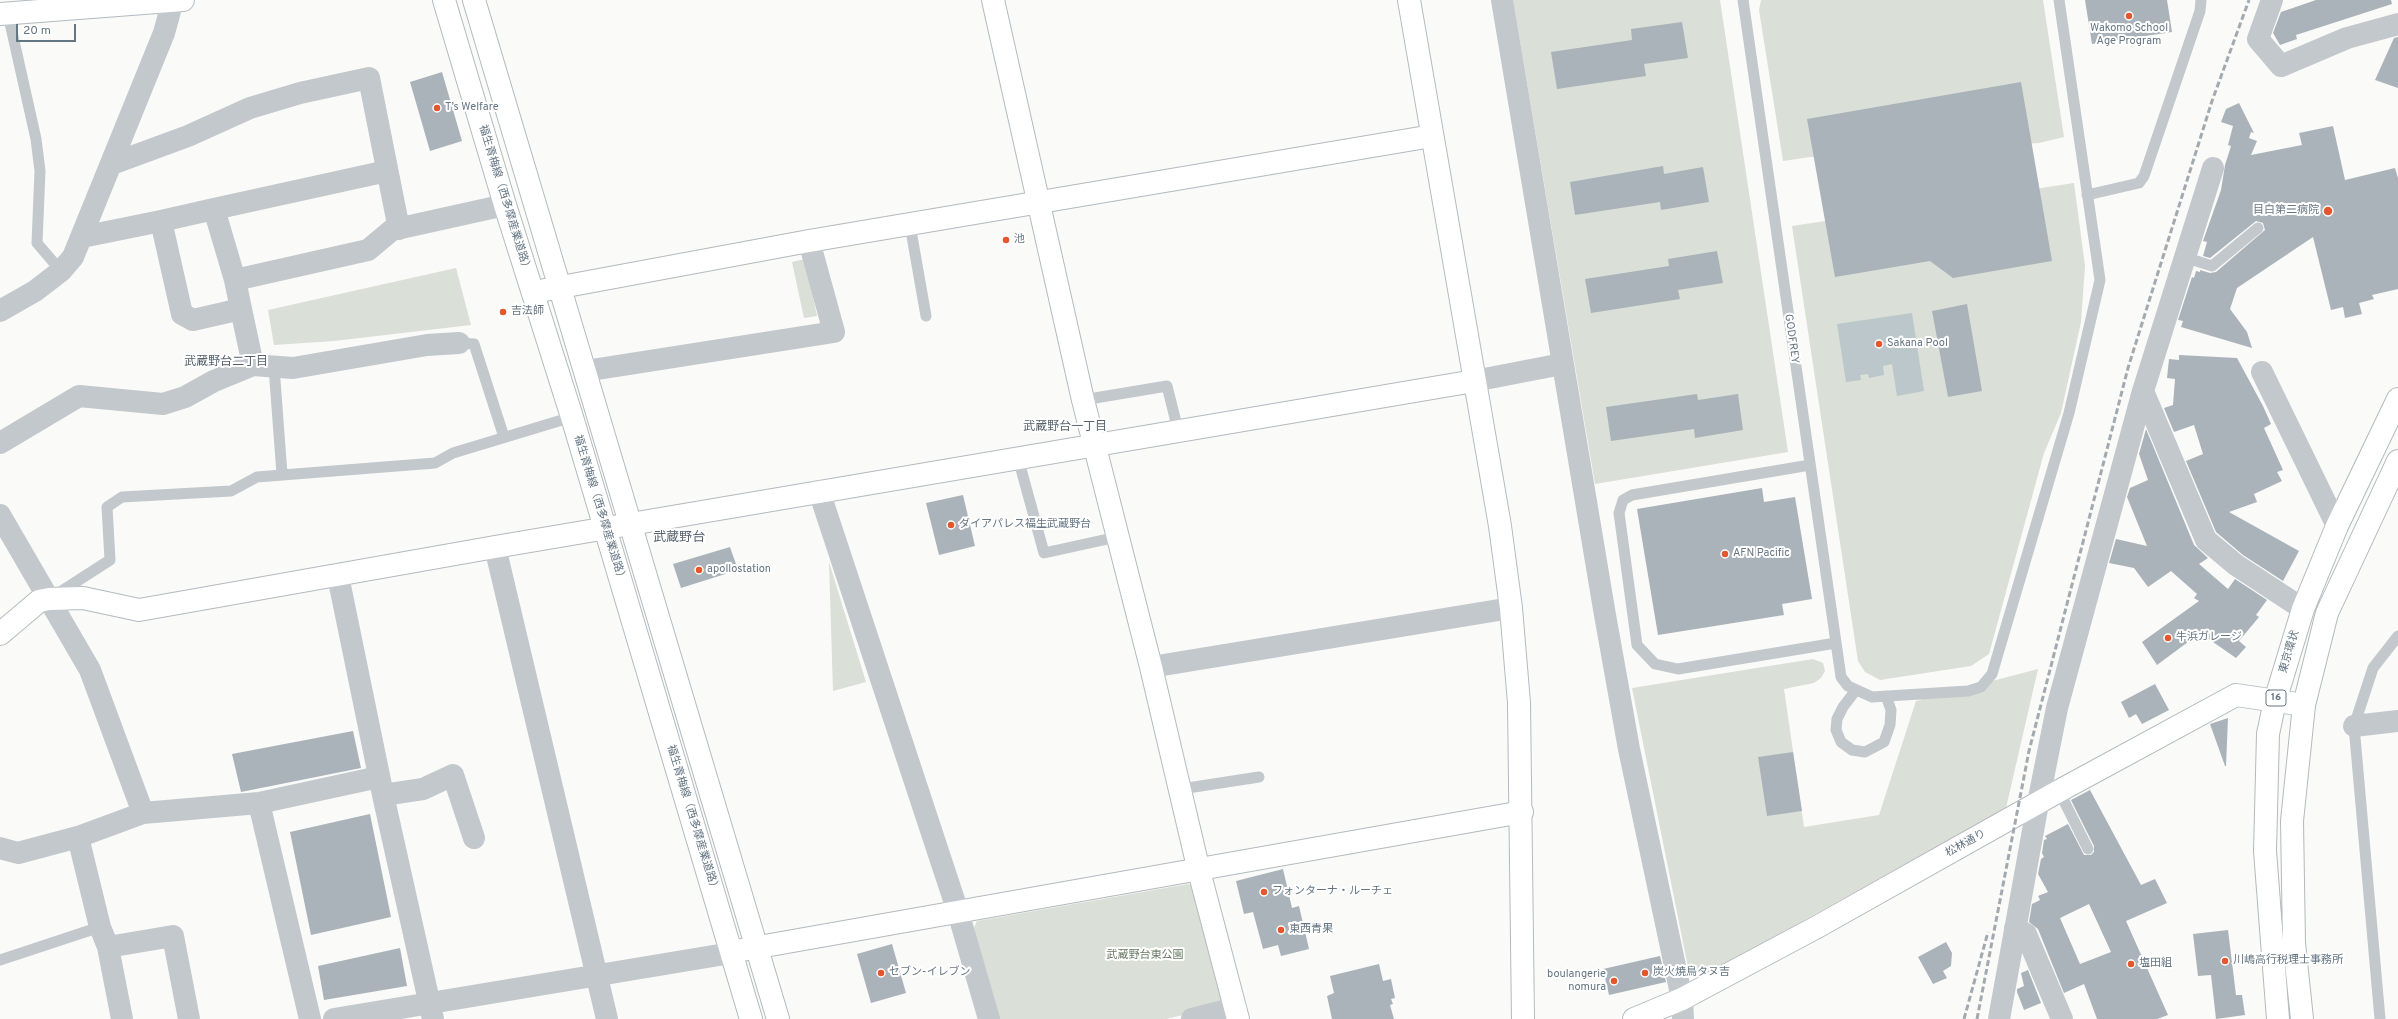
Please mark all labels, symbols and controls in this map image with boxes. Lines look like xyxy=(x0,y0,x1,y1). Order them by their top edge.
marker: Wakomo School Age Program xyxy=(2124,11,2134,21)
scale bar xyxy=(18,16,78,42)
place label: Wakomo School Age Program xyxy=(2090,22,2168,48)
text: 20 m xyxy=(23,23,51,39)
place label: T’s Welfare xyxy=(445,101,499,115)
marker: T’s Welfare xyxy=(432,103,442,113)
street label: 福生青梅線（西多摩産業道路） xyxy=(475,123,533,275)
place label: 目白第二病院 xyxy=(2253,204,2319,218)
marker: 目白第二病院 xyxy=(2322,205,2334,217)
place label: 池 xyxy=(1014,233,1025,247)
marker: 池 xyxy=(1001,235,1011,245)
place label: 吉法師 xyxy=(511,305,544,319)
marker: 吉法師 xyxy=(498,307,508,317)
street label: GODFREY xyxy=(1781,313,1801,365)
place label: Sakana Pool xyxy=(1887,337,1948,351)
marker: Sakana Pool xyxy=(1874,339,1884,349)
district label: 武蔵野台二丁目 xyxy=(184,356,268,370)
district label: 武蔵野台一丁目 xyxy=(1023,421,1107,435)
street label: 福生青梅線（西多摩産業道路） xyxy=(570,433,628,585)
place label: ダイアパレス福生武蔵野台 xyxy=(959,518,1091,532)
marker: ダイアパレス福生武蔵野台 xyxy=(946,520,956,530)
district label: 武蔵野台 xyxy=(653,530,705,546)
place label: AFN Pacific xyxy=(1733,547,1790,561)
marker: AFN Pacific xyxy=(1720,549,1730,559)
place label: apollostation xyxy=(707,563,771,577)
marker: apollostation xyxy=(694,565,704,575)
street label: 東京環状 xyxy=(2277,629,2303,675)
place label: 牛浜ガレージ xyxy=(2176,631,2242,645)
marker: 牛浜ガレージ xyxy=(2163,633,2173,643)
road number: 16 xyxy=(2266,690,2286,706)
street label: 福生青梅線（西多摩産業道路） xyxy=(663,743,721,895)
street label: 松林通り xyxy=(1944,828,1988,860)
place label: フォンターナ・ルーチェ xyxy=(1272,885,1393,899)
marker: フォンターナ・ルーチェ xyxy=(1259,887,1269,897)
place label: 東西青果 xyxy=(1289,923,1333,937)
marker: 東西青果 xyxy=(1276,925,1286,935)
park label: 武蔵野台東公園 xyxy=(1107,949,1183,963)
place label: 川嶋高行税理士事務所 xyxy=(2233,954,2343,968)
marker: 川嶋高行税理士事務所 xyxy=(2220,956,2230,966)
place label: 塩田組 xyxy=(2139,957,2172,971)
marker: 塩田組 xyxy=(2126,959,2136,969)
place label: セブン-イレブン xyxy=(889,966,970,980)
place label: 炭火焼鳥タヌ吉 xyxy=(1653,966,1730,980)
marker: セブン-イレブン xyxy=(876,968,886,978)
place label: boulangerie nomura xyxy=(1547,968,1606,994)
marker: 炭火焼鳥タヌ吉 xyxy=(1640,968,1650,978)
marker: boulangerie nomura xyxy=(1609,976,1619,986)

